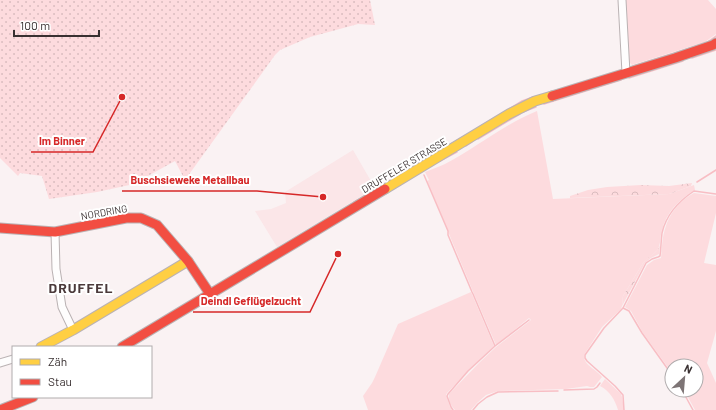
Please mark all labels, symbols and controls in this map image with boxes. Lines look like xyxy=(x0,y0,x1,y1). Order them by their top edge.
scale bar xyxy=(14,12,99,38)
text: 100 m xyxy=(20,18,50,32)
callout: Im Binner xyxy=(31,129,93,152)
text: Im Binner xyxy=(39,134,86,147)
street label: DRUFFELER STRASSE xyxy=(359,135,449,195)
callout: Buschsieweke Metallbau xyxy=(122,168,257,191)
text: Buschsieweke Metallbau xyxy=(130,173,250,186)
street label: NORDRING xyxy=(80,202,128,222)
district label: DRUFFEL xyxy=(49,279,113,296)
callout: Deindl Geflügelzucht xyxy=(193,289,310,312)
text: Deindl Geflügelzucht xyxy=(201,294,301,307)
legend xyxy=(12,346,152,398)
text: Zäh xyxy=(48,354,67,368)
north arrow xyxy=(664,358,704,398)
text: N xyxy=(682,361,695,376)
text: Stau xyxy=(48,374,72,388)

